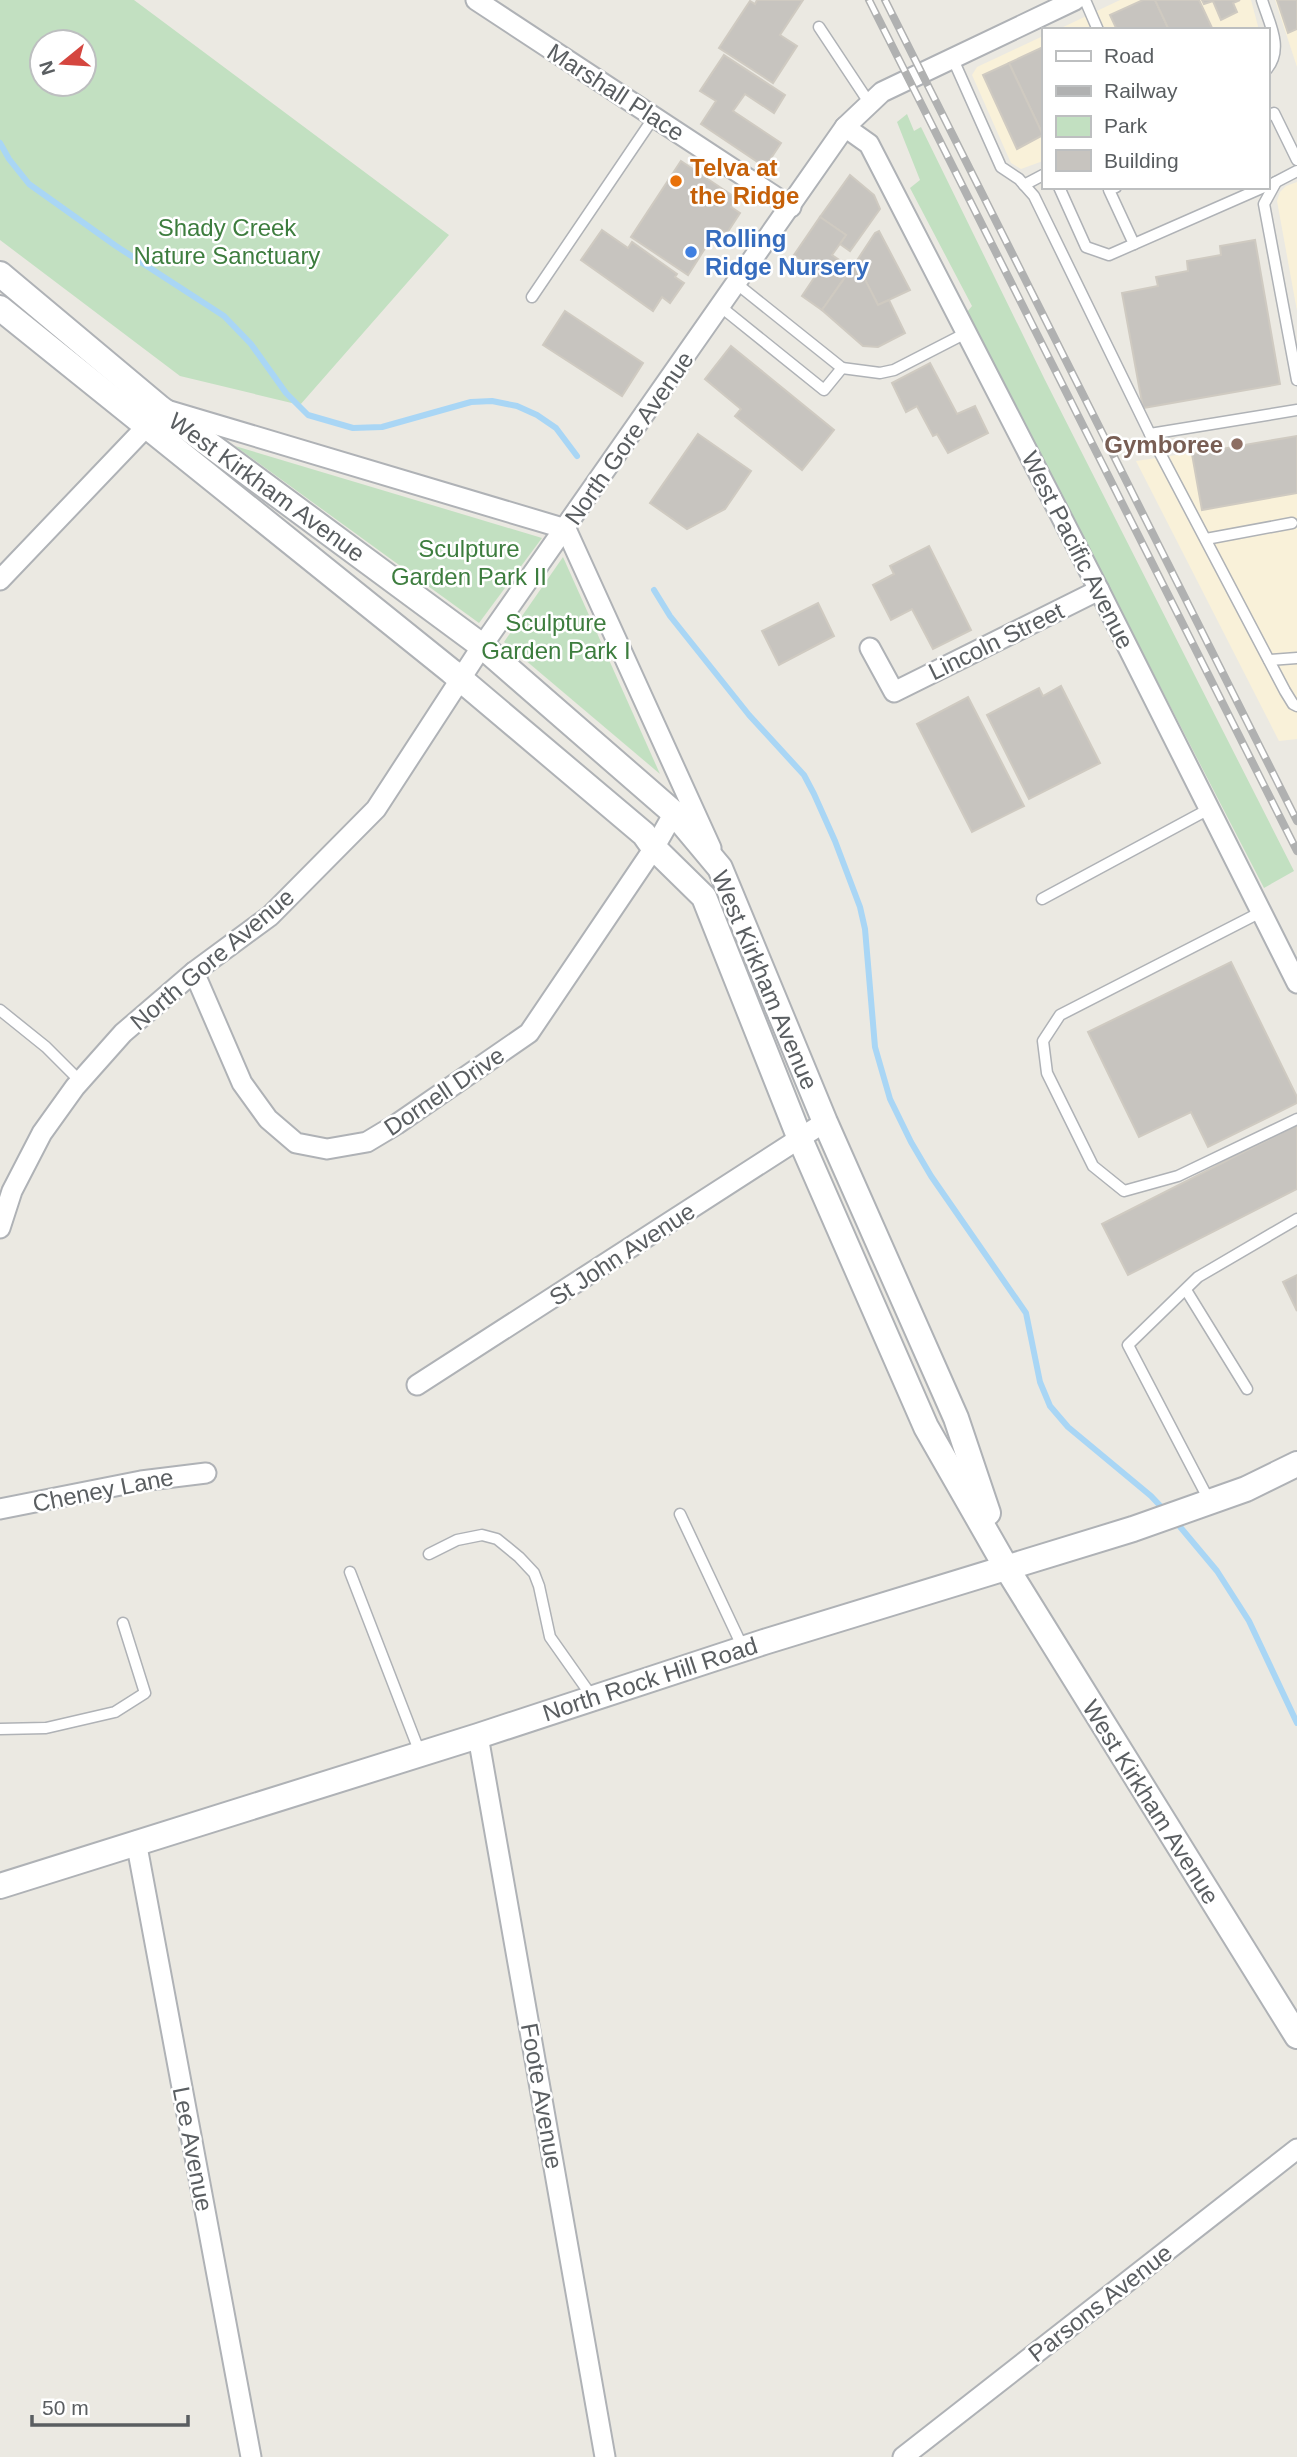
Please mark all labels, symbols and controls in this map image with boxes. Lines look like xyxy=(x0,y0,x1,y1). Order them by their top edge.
north arrow xyxy=(28,28,98,98)
legend xyxy=(1042,28,1269,189)
street label: Marshall Place xyxy=(543,38,689,146)
text: Road xyxy=(1104,44,1154,67)
text: N xyxy=(35,58,59,78)
text: Railway xyxy=(1104,79,1178,102)
text: Park xyxy=(1104,114,1148,137)
text: Building xyxy=(1104,149,1179,172)
place label: Telva at the Ridge xyxy=(690,154,799,209)
marker: Telva at the Ridge xyxy=(668,173,684,189)
park label: Shady Creek Nature Sanctuary xyxy=(134,214,320,269)
place label: Rolling Ridge Nursery xyxy=(705,225,870,280)
marker: Rolling Ridge Nursery xyxy=(683,244,699,260)
street label: North Gore Avenue xyxy=(559,346,699,530)
street label: West Kirkham Avenue xyxy=(164,407,370,567)
place label: Gymboree xyxy=(1104,431,1223,458)
marker: Gymboree xyxy=(1229,436,1245,452)
street label: West Pacific Avenue xyxy=(1017,447,1139,653)
park label: Sculpture Garden Park II xyxy=(391,535,547,590)
street label: Lincoln Street xyxy=(924,597,1068,685)
park label: Sculpture Garden Park I xyxy=(481,609,631,664)
street label: West Kirkham Avenue xyxy=(707,866,823,1094)
street label: North Gore Avenue xyxy=(125,883,299,1035)
street label: Dornell Drive xyxy=(379,1041,509,1141)
street label: St John Avenue xyxy=(544,1197,700,1311)
street label: Cheney Lane xyxy=(30,1463,176,1517)
street label: North Rock Hill Road xyxy=(539,1632,761,1726)
street label: West Kirkham Avenue xyxy=(1077,1695,1225,1909)
street label: Foote Avenue xyxy=(516,2021,568,2171)
street label: Lee Avenue xyxy=(168,2084,218,2214)
street label: Parsons Avenue xyxy=(1023,2239,1177,2367)
scale bar xyxy=(32,2384,187,2428)
text: 50 m xyxy=(42,2396,89,2419)

